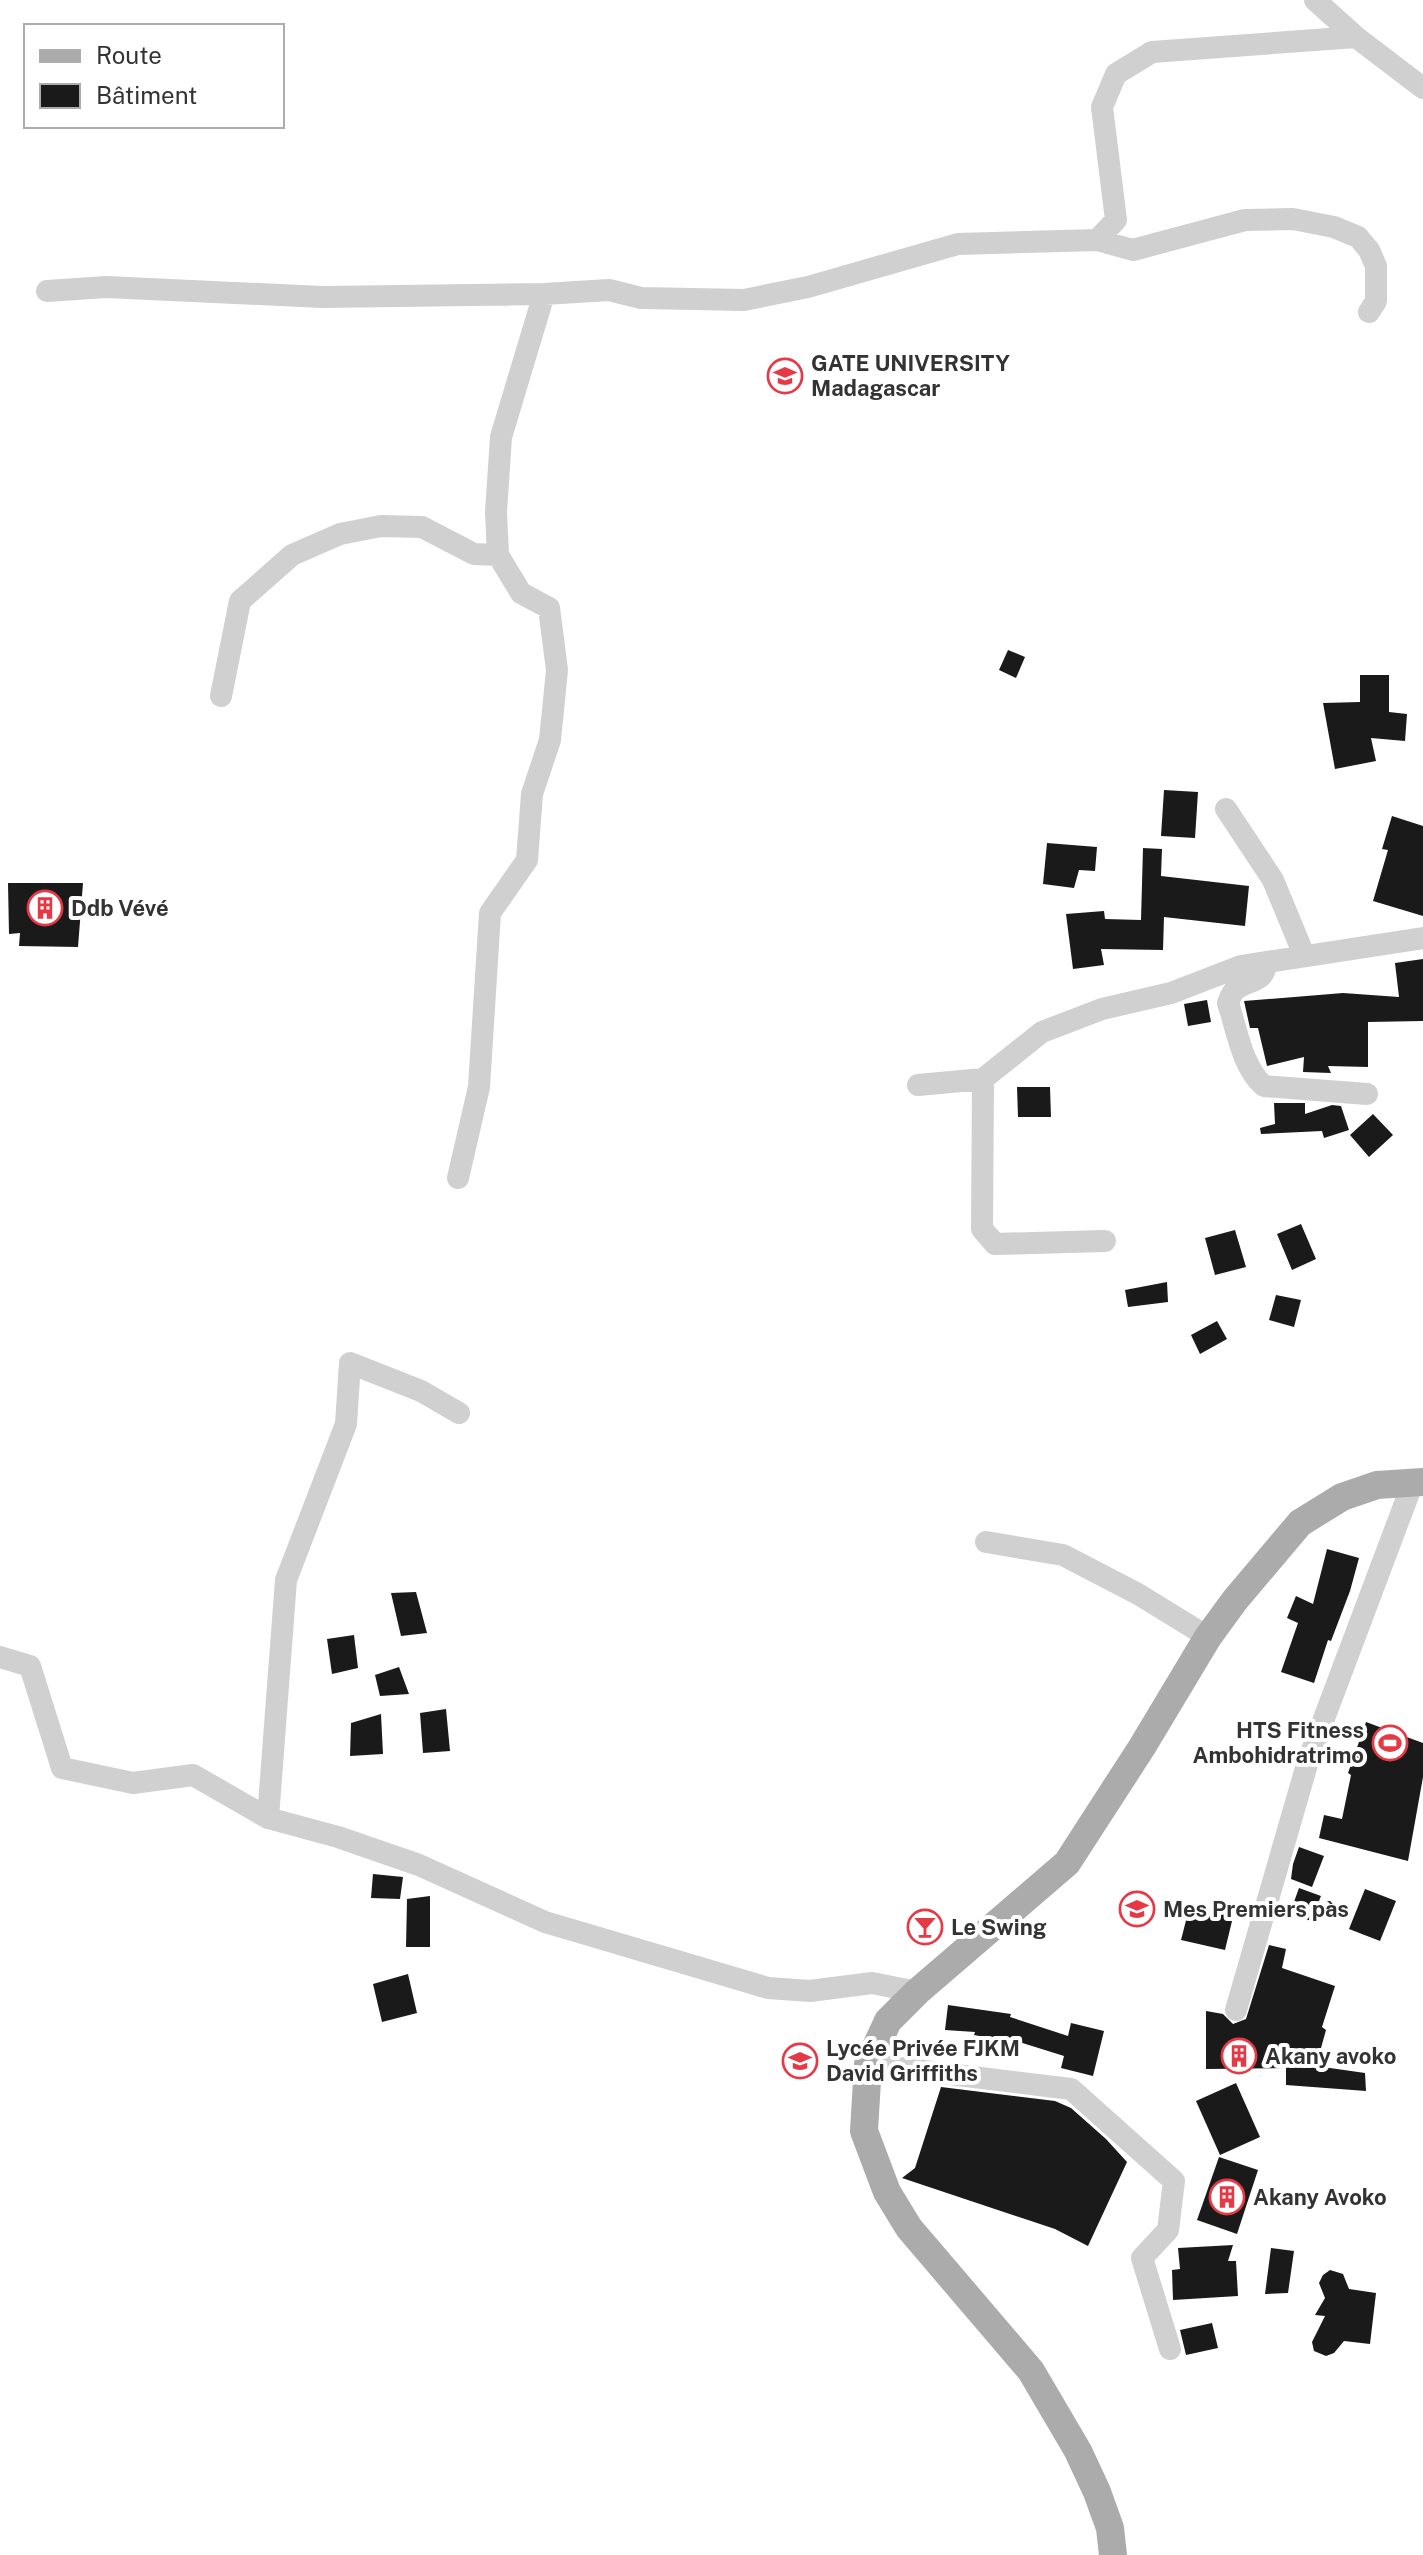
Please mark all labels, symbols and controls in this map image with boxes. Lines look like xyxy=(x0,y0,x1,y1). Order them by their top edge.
legend xyxy=(24,24,284,128)
text: Route xyxy=(96,41,162,69)
text: Bâtiment xyxy=(96,81,197,109)
place label: GATE UNIVERSITY Madagascar xyxy=(811,350,1010,401)
school or university icon: GATE UNIVERSITY Madagascar xyxy=(766,357,804,395)
building icon: Ddb Vévé xyxy=(26,889,64,927)
place label: Ddb Vévé xyxy=(71,895,169,921)
place label: HTS Fitness Ambohidratrimo xyxy=(1192,1717,1364,1768)
sports icon: HTS Fitness Ambohidratrimo xyxy=(1371,1724,1409,1762)
school or university icon: Mes Premiers pàs xyxy=(1118,1890,1156,1928)
place label: Mes Premiers pàs xyxy=(1163,1896,1349,1922)
bar icon: Le Swing xyxy=(906,1908,944,1946)
place label: Le Swing xyxy=(951,1914,1047,1940)
place label: Lycée Privée FJKM David Griffiths xyxy=(826,2035,1020,2086)
building icon: Akany avoko xyxy=(1220,2037,1258,2075)
school or university icon: Lycée Privée FJKM David Griffiths xyxy=(781,2042,819,2080)
place label: Akany avoko xyxy=(1265,2043,1396,2069)
building icon: Akany Avoko xyxy=(1208,2178,1246,2216)
place label: Akany Avoko xyxy=(1253,2184,1387,2210)

